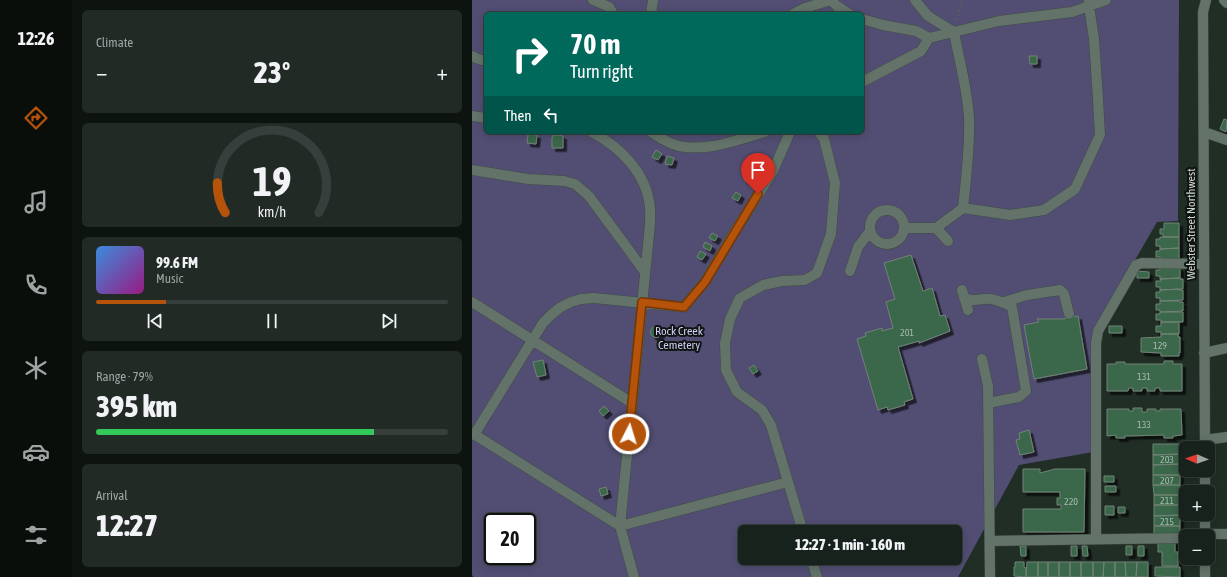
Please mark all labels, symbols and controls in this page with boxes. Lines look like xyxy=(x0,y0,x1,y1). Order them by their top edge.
text: 12:26 xyxy=(17,28,55,49)
icon: right xyxy=(504,28,556,80)
text: 70 m xyxy=(570,28,620,60)
text: Climate xyxy=(96,35,133,50)
text: 23° xyxy=(254,55,290,89)
text: − xyxy=(96,59,107,85)
text: + xyxy=(437,59,448,85)
text: Turn right xyxy=(570,61,633,82)
icon: directions xyxy=(22,104,50,132)
icon: left xyxy=(540,104,562,126)
text: Then xyxy=(504,107,532,124)
pin xyxy=(741,153,775,194)
text: 19 xyxy=(252,157,292,205)
icon: arrive xyxy=(747,159,769,181)
street label: Webster Street Northwest xyxy=(1184,168,1198,280)
icon: music xyxy=(22,188,50,216)
text: km/h xyxy=(258,204,286,220)
text: 99.6 FM xyxy=(156,254,198,271)
icon: phone xyxy=(22,271,50,299)
text: Music xyxy=(156,271,183,286)
icon: previous xyxy=(144,310,166,332)
icon: pause xyxy=(261,310,283,332)
icon: next xyxy=(378,310,400,332)
park label: Rock Creek Cemetery xyxy=(655,324,704,352)
house number: 201 xyxy=(900,327,914,338)
house number: 129 xyxy=(1153,340,1167,351)
icon: climate xyxy=(22,354,50,382)
text: Range · 79% xyxy=(96,369,153,384)
house number: 131 xyxy=(1137,371,1151,382)
text: 395 km xyxy=(96,389,177,423)
position arrow xyxy=(608,413,650,455)
house number: 133 xyxy=(1137,419,1151,430)
icon: car xyxy=(22,438,50,466)
north arrow xyxy=(1179,441,1215,477)
map controls xyxy=(1179,441,1215,565)
house number: 203 xyxy=(1160,454,1174,465)
house number: 207 xyxy=(1160,475,1174,486)
button: + xyxy=(1179,485,1215,521)
text: Arrival xyxy=(96,488,128,503)
house number: 211 xyxy=(1160,495,1174,506)
house number: 220 xyxy=(1064,496,1078,507)
text: 12:27 xyxy=(96,508,158,542)
speed limit sign: 20 xyxy=(484,513,536,565)
house number: 215 xyxy=(1160,516,1174,527)
icon: filters xyxy=(22,521,50,549)
button: − xyxy=(1179,529,1215,565)
text: 12:27 · 1 min · 160 m xyxy=(795,536,905,553)

